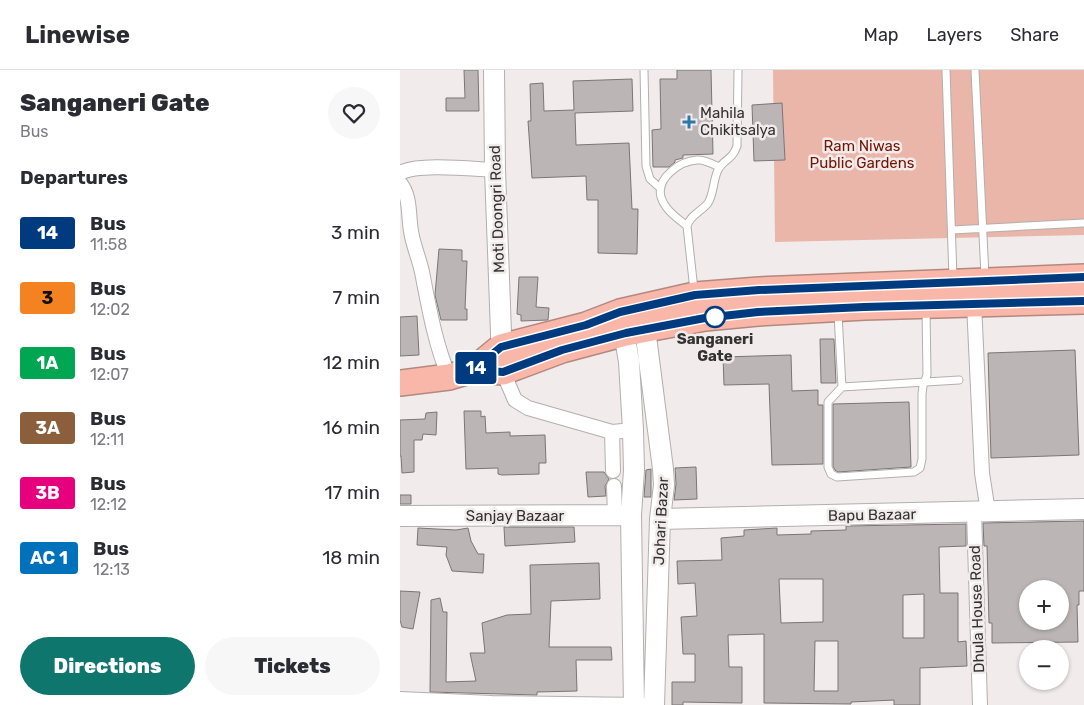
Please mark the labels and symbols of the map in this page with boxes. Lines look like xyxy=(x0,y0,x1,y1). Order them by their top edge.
place label: Mahila Chikitsalya xyxy=(700,104,776,139)
marker: Mahila Chikitsalya xyxy=(682,115,696,129)
park label: Ram Niwas Public Gardens xyxy=(810,137,915,172)
street label: Moti Doongri Road xyxy=(486,145,508,273)
marker: Sanganeri Gate xyxy=(704,306,726,328)
place label: Sanganeri Gate xyxy=(677,330,753,365)
line badge: 14 xyxy=(454,352,498,384)
street label: Johari Bazar xyxy=(650,476,672,566)
street label: Bapu Bazaar xyxy=(828,505,917,525)
street label: Sanjay Bazaar xyxy=(466,507,564,525)
street label: Dhula House Road xyxy=(966,545,988,673)

